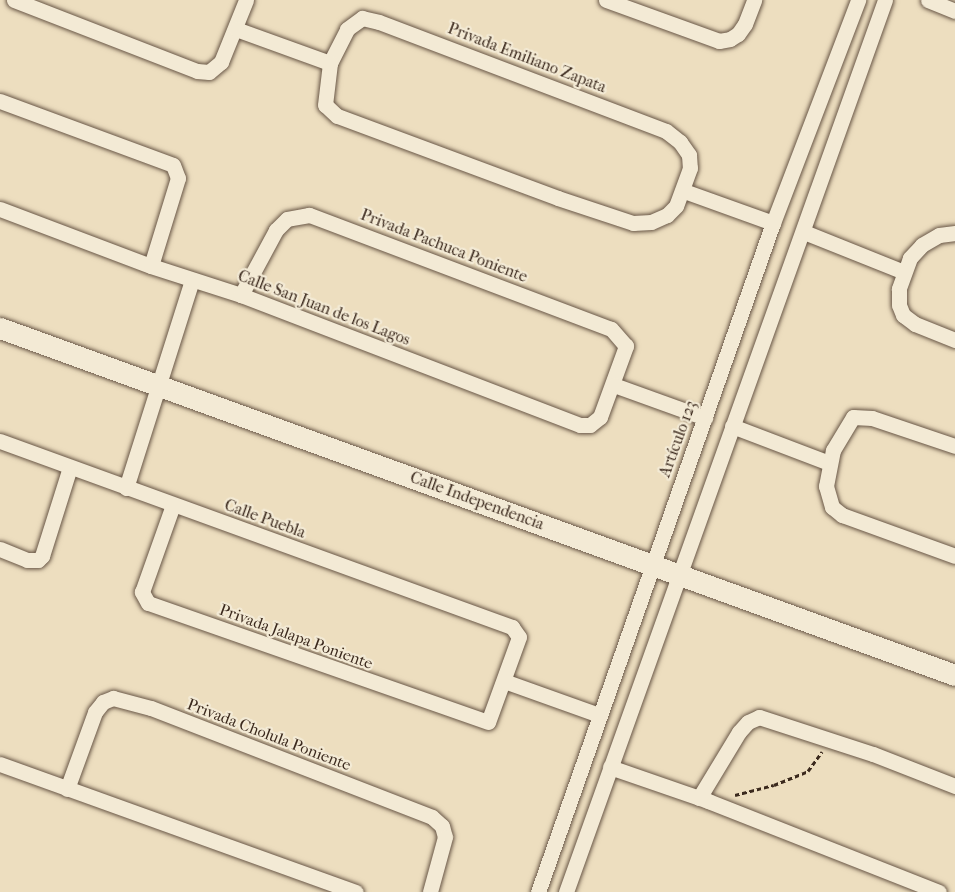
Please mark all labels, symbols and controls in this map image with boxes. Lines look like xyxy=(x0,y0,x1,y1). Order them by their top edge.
street label: Privada Emiliano Zapata xyxy=(445,19,609,97)
street label: Privada Pachuca Poniente xyxy=(358,205,530,287)
street label: Calle San Juan de los Lagos xyxy=(235,266,413,350)
street label: Artículo 123 xyxy=(655,398,701,480)
street label: Calle Independencia xyxy=(407,468,547,534)
street label: Calle Puebla xyxy=(222,495,308,543)
street label: Privada Jalapa Poniente xyxy=(217,600,375,674)
street label: Privada Cholula Poniente xyxy=(184,695,354,775)

